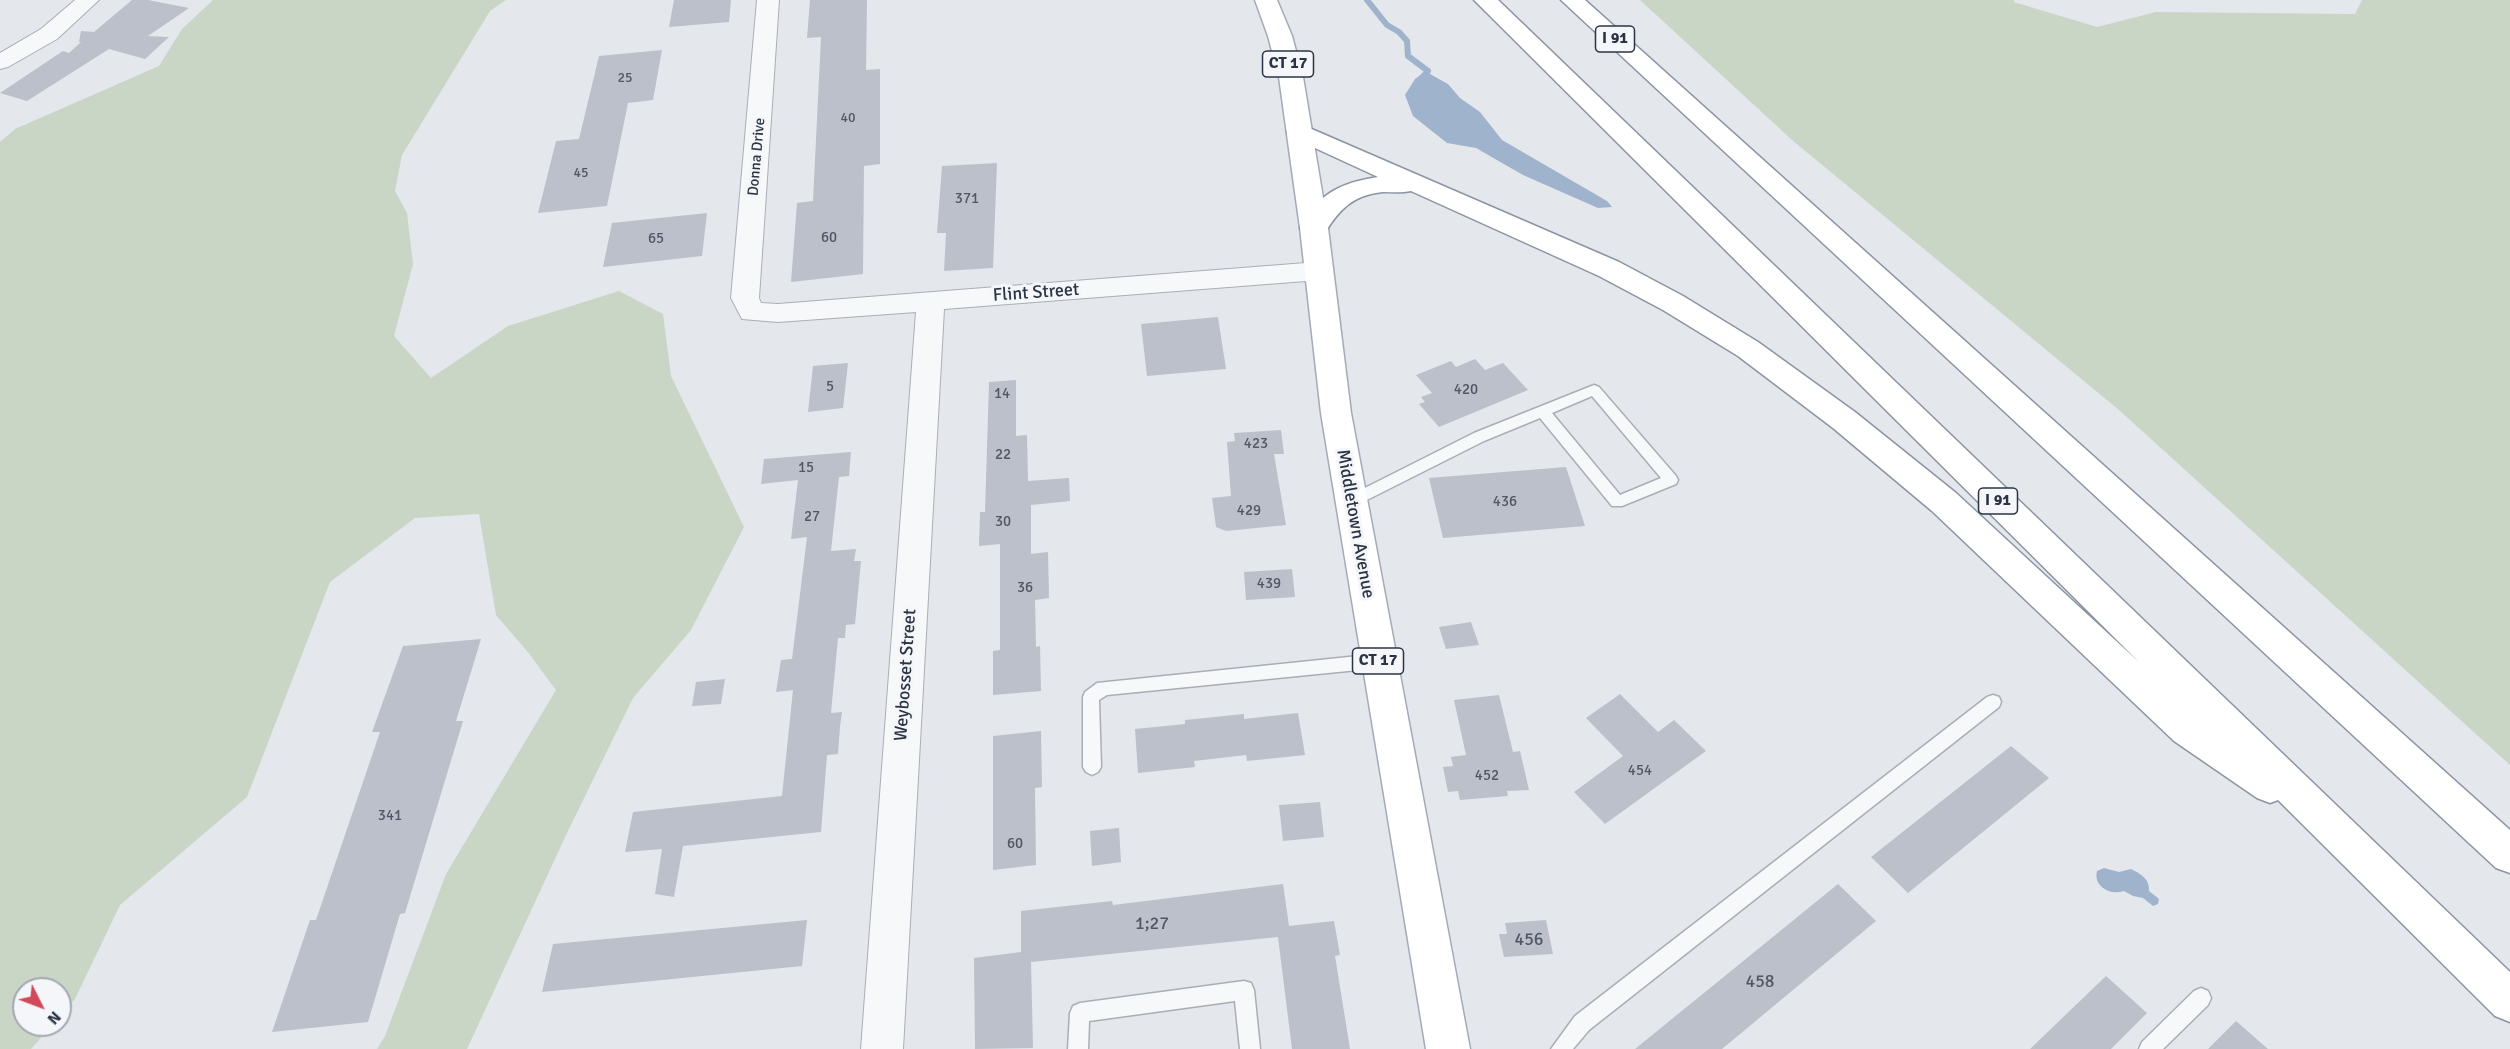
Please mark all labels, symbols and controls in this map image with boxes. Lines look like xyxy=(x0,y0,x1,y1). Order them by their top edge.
road number: I 91 xyxy=(1596,26,1634,52)
road number: CT 17 xyxy=(1262,51,1314,77)
house number: 25 xyxy=(617,70,633,86)
house number: 40 xyxy=(840,110,856,126)
street label: Donna Drive xyxy=(745,117,769,197)
house number: 45 xyxy=(573,165,589,181)
house number: 371 xyxy=(955,190,979,208)
house number: 60 xyxy=(821,229,837,247)
house number: 65 xyxy=(648,230,664,248)
street label: Flint Street xyxy=(992,279,1080,307)
house number: 5 xyxy=(826,378,834,396)
house number: 420 xyxy=(1454,381,1478,399)
house number: 14 xyxy=(994,385,1010,403)
house number: 423 xyxy=(1244,435,1268,453)
house number: 22 xyxy=(995,446,1011,464)
street label: Middletown Avenue xyxy=(1331,448,1379,600)
house number: 15 xyxy=(798,459,814,477)
road number: I 91 xyxy=(1978,488,2018,514)
house number: 436 xyxy=(1493,493,1517,511)
house number: 429 xyxy=(1237,502,1261,520)
house number: 27 xyxy=(804,508,820,526)
house number: 30 xyxy=(995,513,1011,531)
house number: 439 xyxy=(1257,575,1281,593)
house number: 36 xyxy=(1017,579,1033,597)
street label: Weybosset Street xyxy=(891,608,921,742)
road number: CT 17 xyxy=(1352,648,1404,674)
house number: 454 xyxy=(1628,762,1652,780)
house number: 452 xyxy=(1475,767,1499,785)
house number: 341 xyxy=(378,807,402,825)
house number: 60 xyxy=(1007,835,1023,853)
house number: 1;27 xyxy=(1135,913,1169,935)
house number: 456 xyxy=(1514,929,1544,951)
house number: 458 xyxy=(1745,971,1775,993)
north arrow xyxy=(12,977,72,1037)
text: N xyxy=(43,1007,65,1029)

